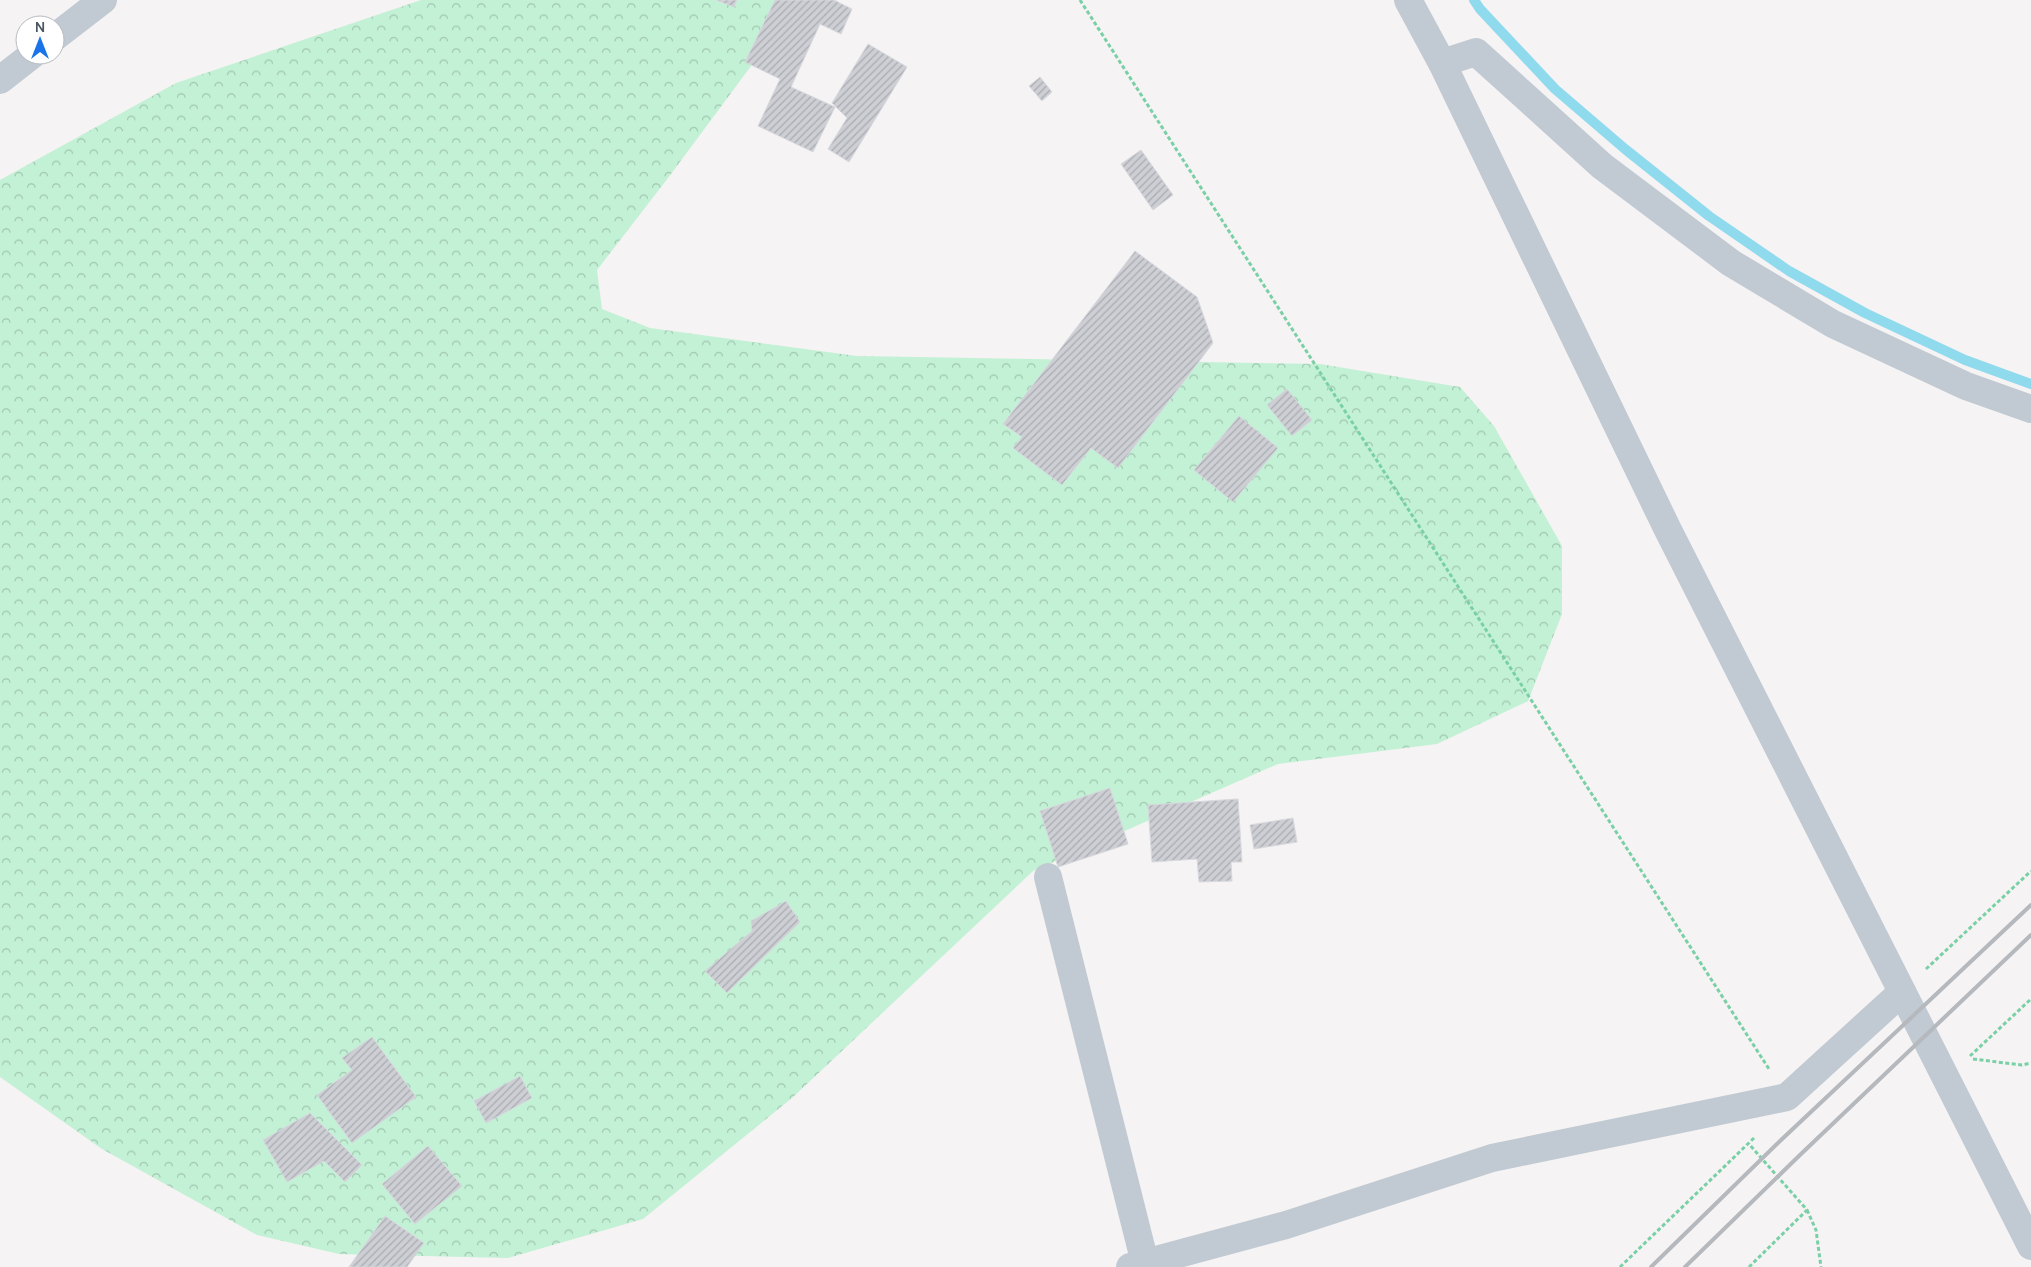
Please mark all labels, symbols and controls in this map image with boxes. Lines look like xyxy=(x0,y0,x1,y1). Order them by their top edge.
north arrow xyxy=(15,15,65,65)
text: N xyxy=(35,17,45,36)

